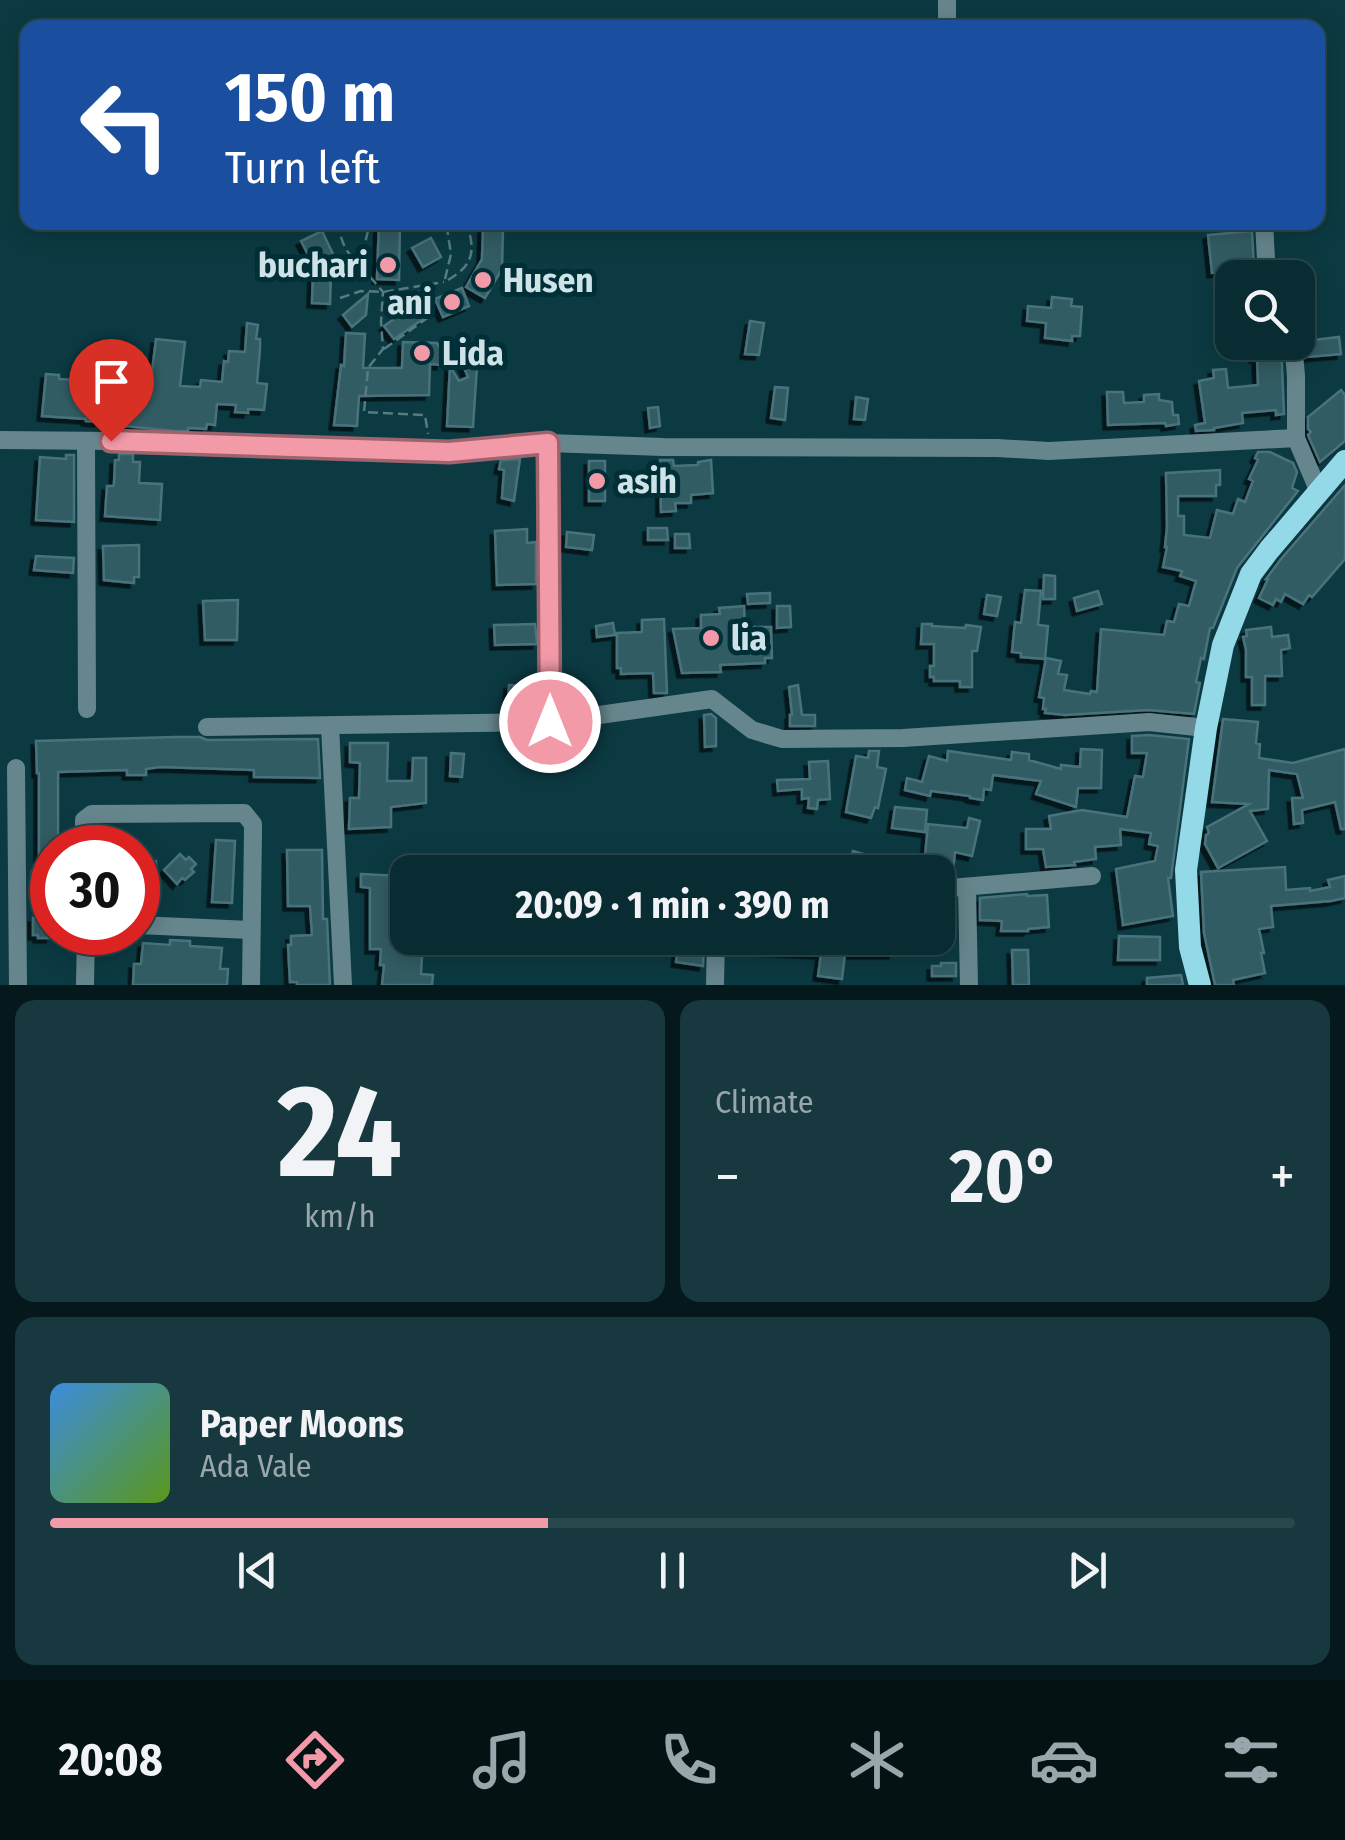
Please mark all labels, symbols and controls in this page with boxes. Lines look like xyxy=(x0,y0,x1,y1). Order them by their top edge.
text: 150 m xyxy=(225,56,395,140)
icon: left xyxy=(60,60,190,190)
text: Turn left xyxy=(225,141,380,195)
place label: buchari xyxy=(258,244,368,286)
marker: buchari xyxy=(377,254,399,276)
place label: Husen xyxy=(503,259,594,301)
map controls xyxy=(1215,260,1315,360)
button: search xyxy=(1215,260,1315,360)
marker: Husen xyxy=(472,269,494,291)
place label: ani xyxy=(387,281,432,323)
marker: ani xyxy=(441,291,463,313)
place label: Lida xyxy=(442,332,504,374)
pin xyxy=(69,339,154,442)
marker: Lida xyxy=(411,342,433,364)
icon: arrive xyxy=(84,354,139,409)
place label: asih xyxy=(617,460,677,502)
marker: asih xyxy=(586,470,608,492)
place label: lia xyxy=(731,617,767,659)
marker: lia xyxy=(700,627,722,649)
position arrow xyxy=(498,670,602,774)
speed limit sign: 30 xyxy=(30,825,160,955)
text: 20:09 · 1 min · 390 m xyxy=(516,882,829,928)
text: 24 xyxy=(278,1054,402,1210)
text: Climate xyxy=(715,1083,814,1121)
text: 20° xyxy=(950,1132,1060,1222)
text: − xyxy=(715,1144,740,1210)
text: + xyxy=(1270,1144,1295,1210)
text: km/h xyxy=(304,1197,376,1235)
text: Paper Moons xyxy=(200,1401,404,1447)
text: Ada Vale xyxy=(200,1447,312,1485)
icon: previous xyxy=(230,1543,285,1598)
icon: pause xyxy=(645,1543,700,1598)
icon: next xyxy=(1060,1543,1115,1598)
icon: directions xyxy=(280,1725,350,1795)
icon: music xyxy=(467,1725,537,1795)
icon: phone xyxy=(654,1725,724,1795)
icon: climate xyxy=(842,1725,912,1795)
icon: car xyxy=(1029,1725,1099,1795)
icon: filters xyxy=(1216,1725,1286,1795)
text: 20:08 xyxy=(59,1733,163,1787)

